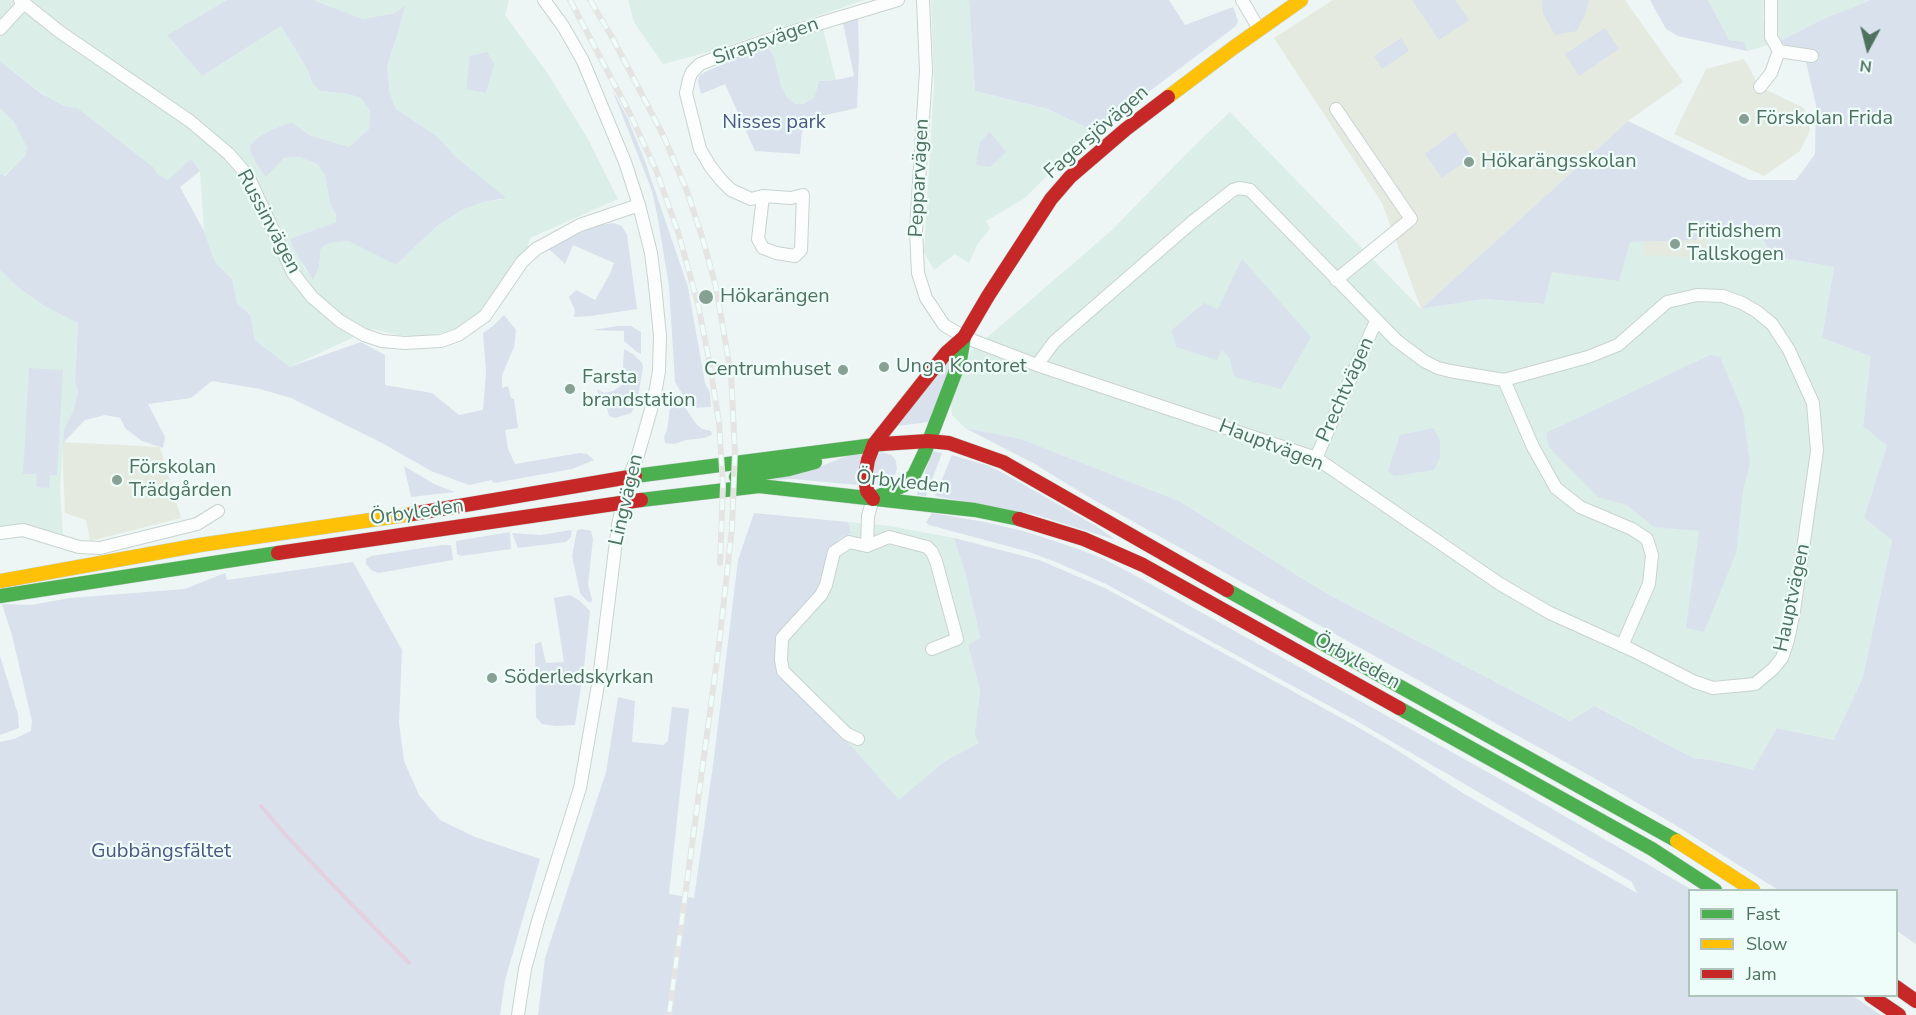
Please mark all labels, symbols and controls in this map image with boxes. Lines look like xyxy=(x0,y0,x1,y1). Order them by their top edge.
street label: Sirapsvägen xyxy=(710,13,822,71)
north arrow xyxy=(1838,18,1898,78)
text: N xyxy=(1859,54,1873,78)
street label: Fagersjövägen xyxy=(1040,81,1154,185)
place label: Förskolan Frida xyxy=(1756,107,1893,131)
park label: Nisses park xyxy=(722,111,826,135)
marker: Förskolan Frida xyxy=(1737,112,1751,126)
street label: Pepparvägen xyxy=(905,118,935,238)
place label: Hökarängsskolan xyxy=(1481,150,1637,174)
marker: Hökarängsskolan xyxy=(1462,155,1476,169)
street label: Russinvägen xyxy=(231,166,305,278)
place label: Fritidshem Tallskogen xyxy=(1687,220,1784,267)
marker: Fritidshem Tallskogen xyxy=(1668,237,1682,251)
place label: Hökarängen xyxy=(720,285,830,309)
marker: Hökarängen xyxy=(697,288,715,306)
street label: Prechtvägen xyxy=(1312,334,1380,446)
place label: Unga Kontoret xyxy=(896,355,1027,379)
place label: Centrumhuset xyxy=(704,358,831,382)
marker: Unga Kontoret xyxy=(877,360,891,374)
marker: Centrumhuset xyxy=(836,363,850,377)
place label: Farsta brandstation xyxy=(582,366,696,413)
marker: Farsta brandstation xyxy=(563,382,577,396)
street label: Hauptvägen xyxy=(1215,415,1327,477)
street label: Lingvägen xyxy=(605,452,649,548)
place label: Förskolan Trädgården xyxy=(129,456,232,503)
street label: Örbyleden xyxy=(855,466,951,500)
marker: Förskolan Trädgården xyxy=(110,473,124,487)
street label: Örbyleden xyxy=(369,495,465,531)
street label: Hauptvägen xyxy=(1770,542,1816,654)
street label: Örbyleden xyxy=(1310,629,1404,695)
place label: Söderledskyrkan xyxy=(504,666,654,690)
marker: Söderledskyrkan xyxy=(485,671,499,685)
park label: Gubbängsfältet xyxy=(91,840,231,864)
legend xyxy=(1688,889,1898,997)
text: Fast xyxy=(1746,902,1780,926)
text: Slow xyxy=(1746,932,1787,956)
text: Jam xyxy=(1746,962,1777,986)

